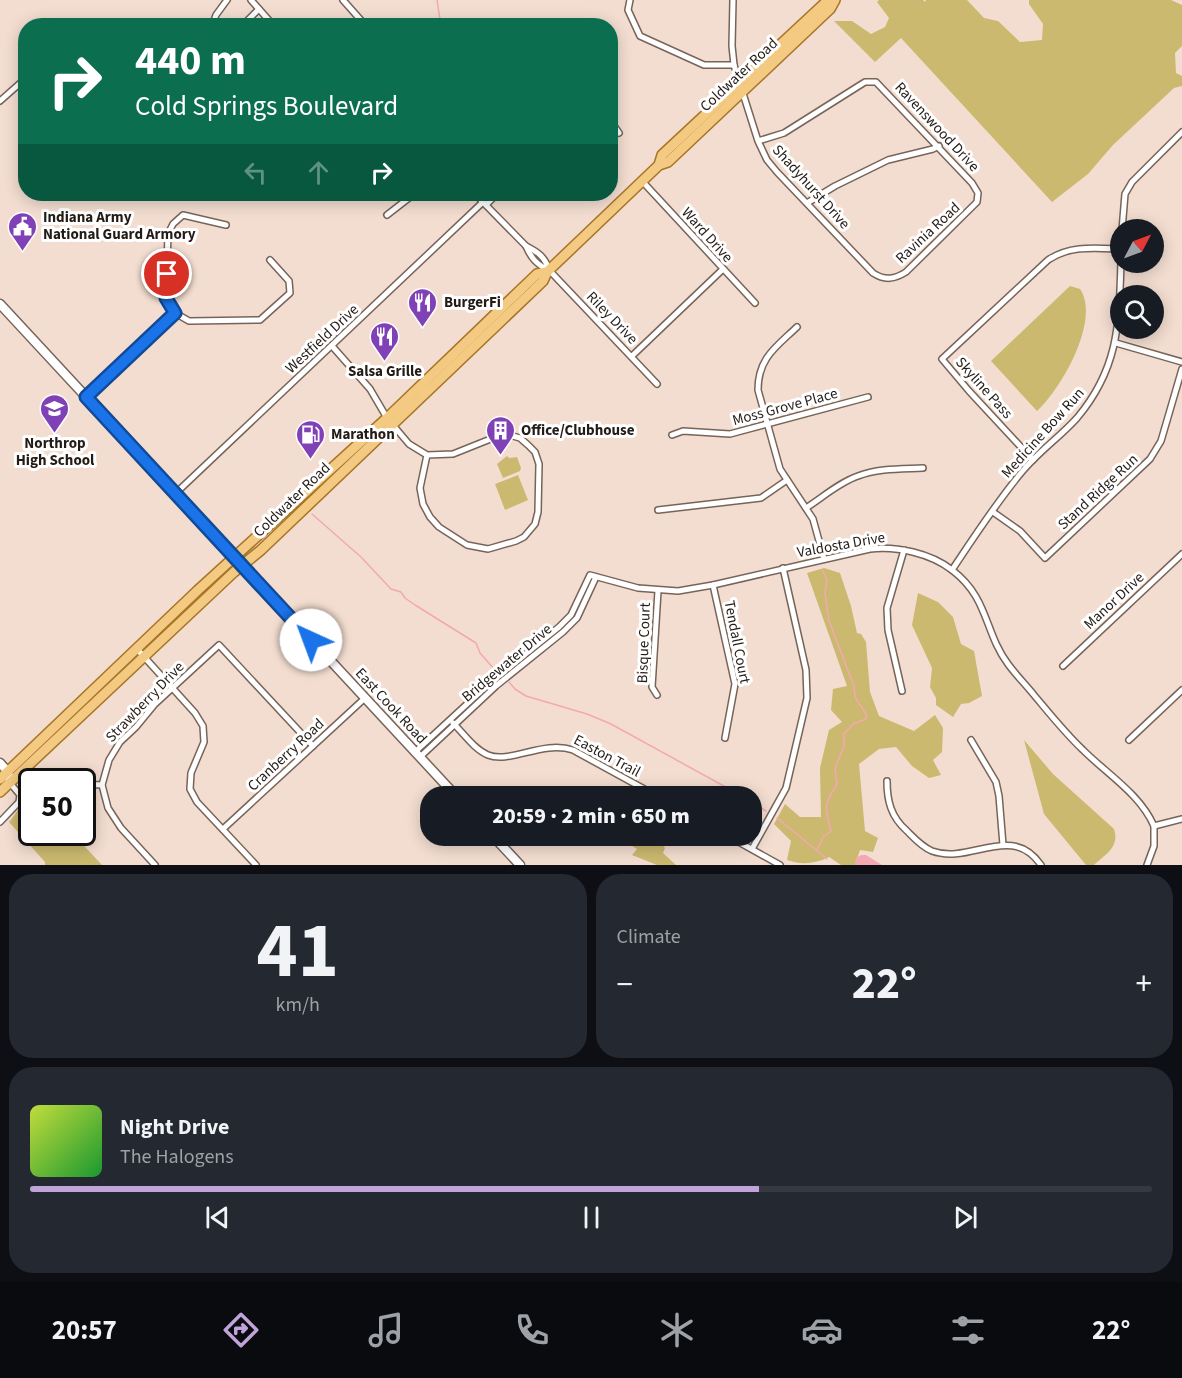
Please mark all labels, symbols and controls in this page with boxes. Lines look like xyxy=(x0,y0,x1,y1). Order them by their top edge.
text: 440 m xyxy=(135,31,246,91)
street label: Coldwater Road xyxy=(695,33,783,117)
icon: right xyxy=(36,42,114,120)
street label: Ravenswood Drive xyxy=(890,78,984,176)
text: Cold Springs Boulevard xyxy=(135,87,398,126)
street label: Shadyhurst Drive xyxy=(767,140,855,234)
icon: left xyxy=(239,156,272,189)
icon: ahead xyxy=(302,156,335,189)
icon: right xyxy=(365,156,398,189)
street label: Ravinia Road xyxy=(891,198,965,268)
street label: Ward Drive xyxy=(676,203,738,267)
place label: Indiana Army National Guard Armory xyxy=(43,207,196,245)
public building icon: Indiana Army National Guard Armory xyxy=(6,210,38,252)
north arrow xyxy=(1110,219,1164,273)
map controls xyxy=(1110,219,1164,339)
pin xyxy=(141,248,192,299)
icon: arrive xyxy=(150,257,183,290)
button: search xyxy=(1110,285,1164,339)
restaurant icon: BurgerFi xyxy=(407,286,439,328)
street label: Riley Drive xyxy=(581,287,643,349)
place label: BurgerFi xyxy=(444,292,501,313)
street label: Westfield Drive xyxy=(281,299,363,379)
restaurant icon: Salsa Grille xyxy=(369,320,401,362)
street label: Skyline Pass xyxy=(951,353,1017,423)
place label: Salsa Grille xyxy=(348,361,422,382)
street label: Moss Grove Place xyxy=(730,383,840,431)
street label: Medicine Bow Run xyxy=(997,383,1089,483)
school or university icon: Northrop High School xyxy=(39,392,71,434)
building icon: Office/Clubhouse xyxy=(484,414,516,456)
fuel station icon: Marathon xyxy=(294,418,326,460)
place label: Office/Clubhouse xyxy=(521,420,635,441)
place label: Marathon xyxy=(331,424,395,445)
place label: Northrop High School xyxy=(16,433,95,471)
street label: Stand Ridge Run xyxy=(1053,449,1143,535)
street label: Coldwater Road xyxy=(249,458,335,542)
street label: Valdosta Drive xyxy=(795,527,887,563)
street label: Manor Drive xyxy=(1079,568,1149,634)
street label: Tendall Court xyxy=(719,599,755,685)
street label: Bisque Court xyxy=(632,602,656,684)
position arrow xyxy=(279,608,343,672)
street label: Bridgewater Drive xyxy=(457,619,557,707)
street label: Strawberry Drive xyxy=(101,657,189,747)
street label: East Cook Road xyxy=(350,663,432,749)
street label: Cranberry Road xyxy=(243,714,329,796)
street label: Easton Trail xyxy=(570,730,644,782)
speed limit sign: 50 xyxy=(18,768,96,846)
text: 20:59 · 2 min · 650 m xyxy=(492,800,690,832)
text: 41 xyxy=(257,896,339,1007)
text: Climate xyxy=(617,923,681,951)
text: 22° xyxy=(852,952,917,1016)
text: − xyxy=(617,961,633,1008)
text: + xyxy=(1136,961,1152,1008)
text: km/h xyxy=(276,991,320,1019)
text: Night Drive xyxy=(120,1111,229,1143)
text: The Halogens xyxy=(120,1143,234,1171)
icon: previous xyxy=(201,1201,234,1234)
icon: pause xyxy=(575,1201,608,1234)
icon: next xyxy=(949,1201,982,1234)
icon: directions xyxy=(220,1309,262,1351)
icon: music xyxy=(365,1309,407,1351)
icon: phone xyxy=(511,1309,553,1351)
icon: climate xyxy=(656,1309,698,1351)
icon: car xyxy=(801,1309,843,1351)
icon: filters xyxy=(947,1309,989,1351)
text: 20:57 xyxy=(52,1311,117,1350)
text: 22° xyxy=(1092,1311,1130,1350)

